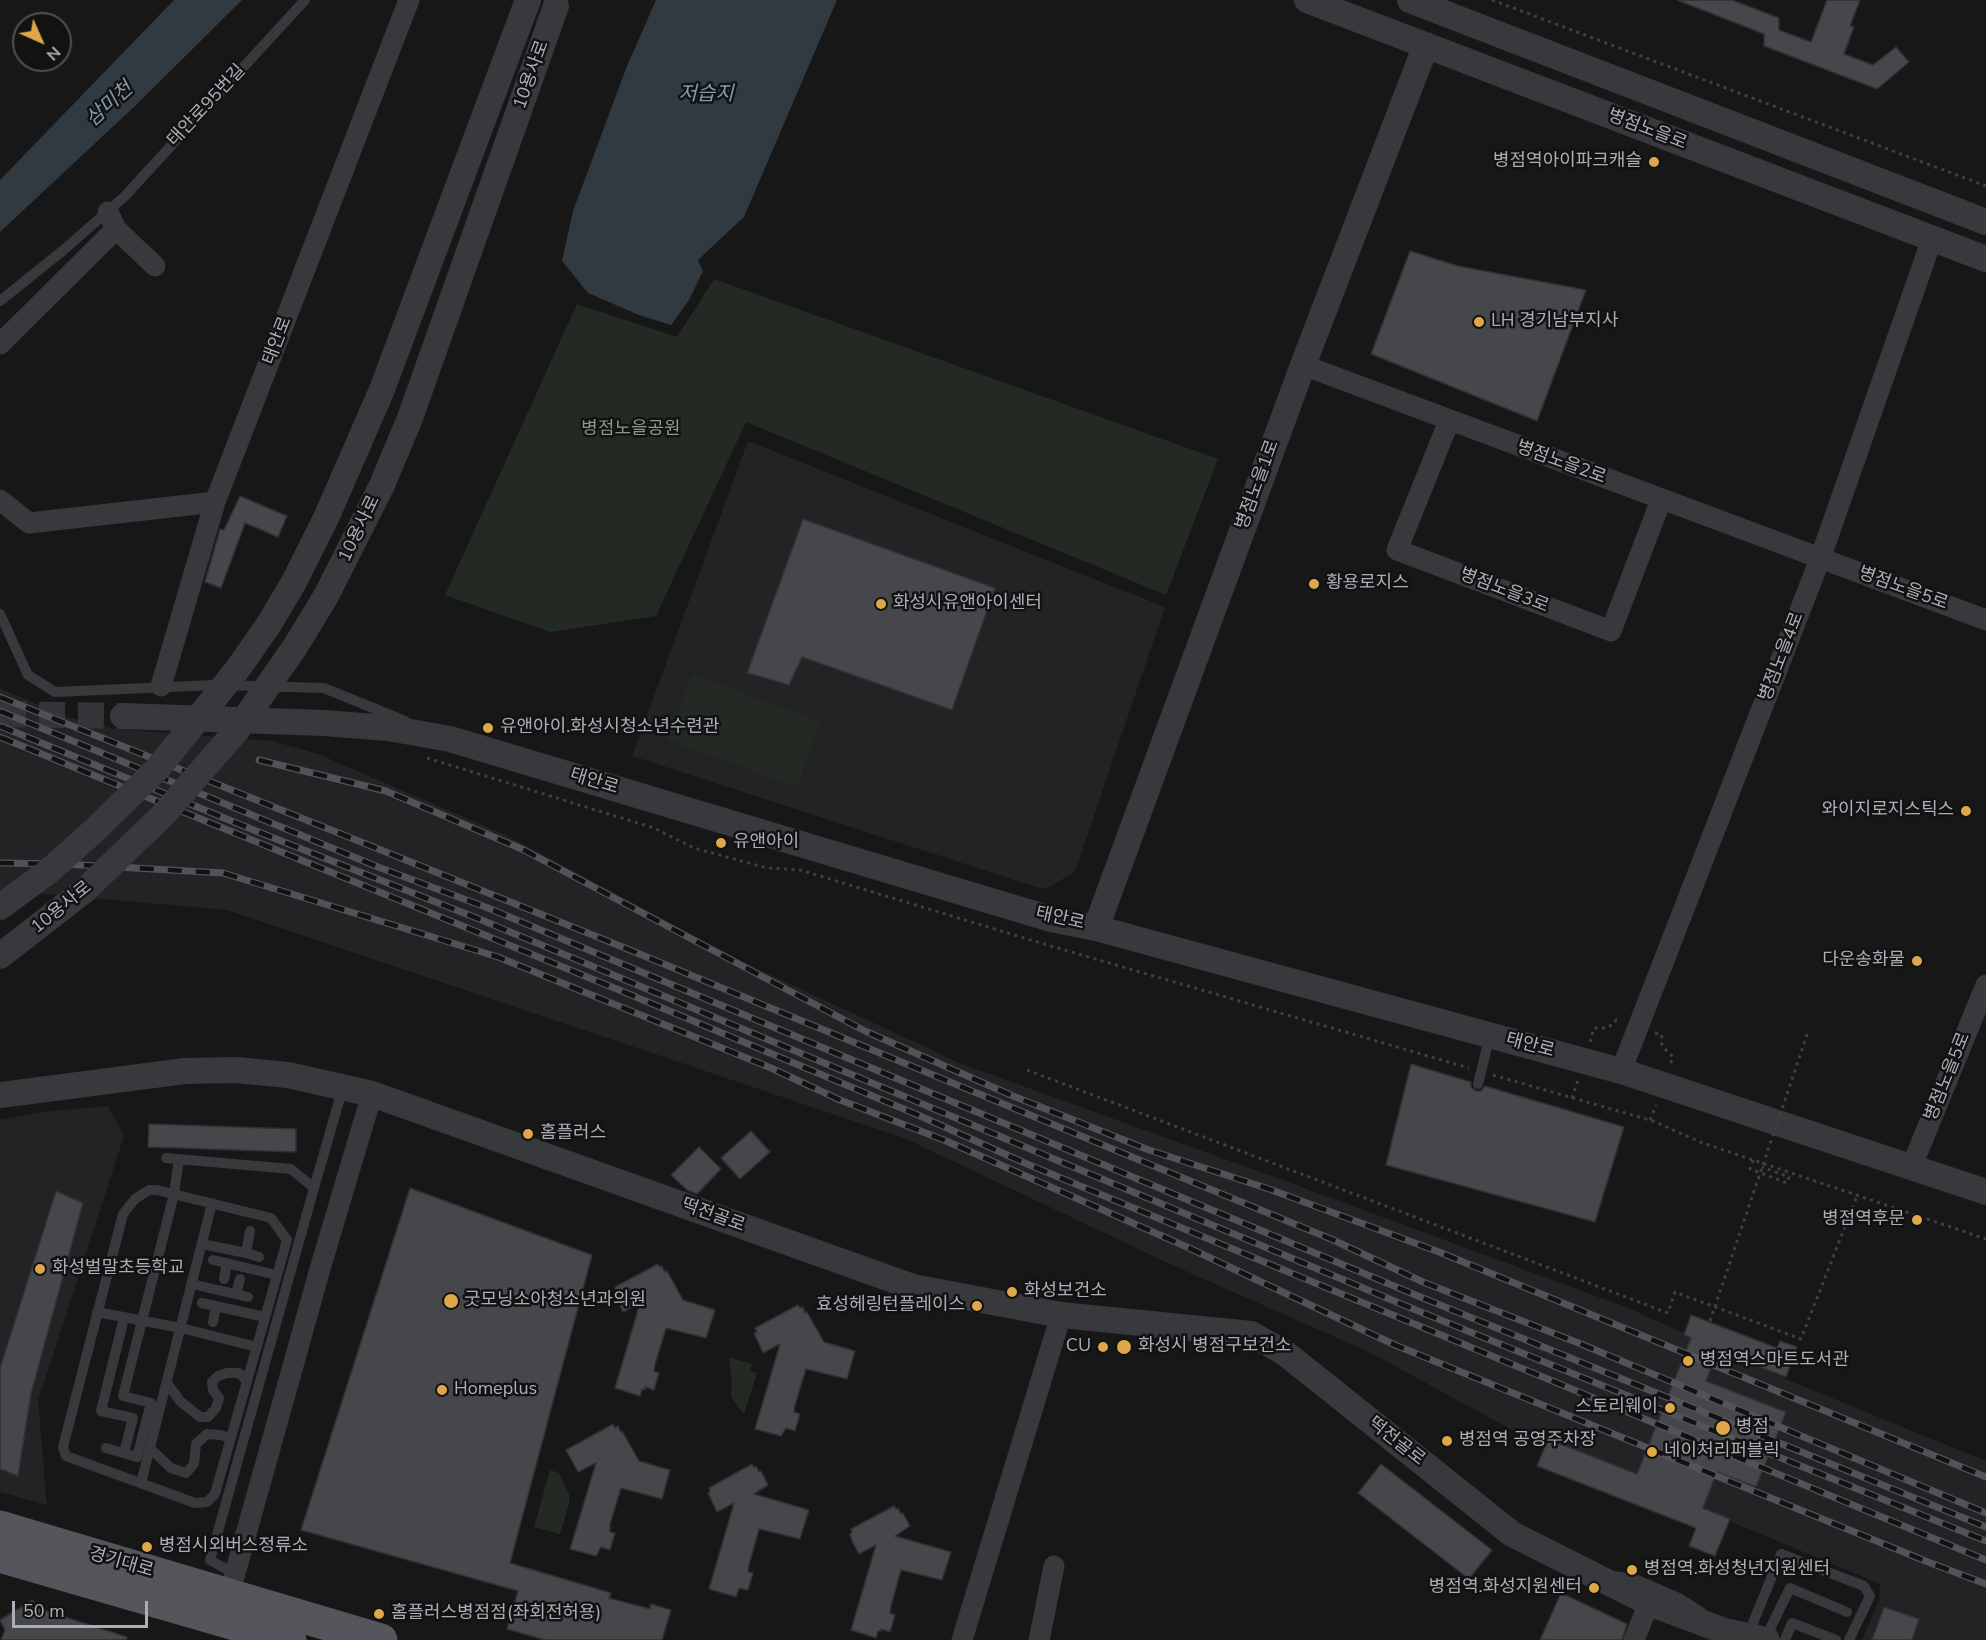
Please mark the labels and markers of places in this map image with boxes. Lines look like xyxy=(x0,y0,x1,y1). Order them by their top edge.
place label: 병점역아이파크캐슬 xyxy=(1493,151,1642,173)
marker: 병점역아이파크캐슬 xyxy=(1647,155,1661,169)
place label: LH 경기남부지사 xyxy=(1491,311,1618,333)
marker: LH 경기남부지사 xyxy=(1472,315,1486,329)
place label: 황용로지스 xyxy=(1326,573,1409,595)
marker: 황용로지스 xyxy=(1307,577,1321,591)
place label: 화성시유앤아이센터 xyxy=(893,593,1042,615)
marker: 화성시유앤아이센터 xyxy=(874,597,888,611)
place label: 유앤아이.화성시청소년수련관 xyxy=(500,717,719,739)
marker: 유앤아이.화성시청소년수련관 xyxy=(481,721,495,735)
place label: 와이지로지스틱스 xyxy=(1822,800,1954,822)
marker: 와이지로지스틱스 xyxy=(1959,804,1973,818)
place label: 유앤아이 xyxy=(733,832,799,854)
marker: 유앤아이 xyxy=(714,836,728,850)
place label: 다운송화물 xyxy=(1822,950,1905,972)
marker: 다운송화물 xyxy=(1910,954,1924,968)
place label: 홈플러스 xyxy=(540,1123,606,1145)
marker: 홈플러스 xyxy=(521,1127,535,1141)
place label: 병점역후문 xyxy=(1822,1209,1905,1231)
marker: 병점역후문 xyxy=(1910,1213,1924,1227)
place label: 화성벌말초등학교 xyxy=(52,1258,184,1280)
marker: 화성벌말초등학교 xyxy=(33,1262,47,1276)
place label: 화성보건소 xyxy=(1024,1281,1107,1303)
marker: 화성보건소 xyxy=(1005,1285,1019,1299)
place label: 굿모닝소아청소년과의원 xyxy=(464,1290,646,1312)
marker: 굿모닝소아청소년과의원 xyxy=(442,1292,460,1310)
place label: 효성헤링턴플레이스 xyxy=(816,1295,965,1317)
marker: 효성헤링턴플레이스 xyxy=(970,1299,984,1313)
place label: CU xyxy=(1066,1336,1091,1358)
place label: 화성시 병점구보건소 xyxy=(1138,1336,1292,1358)
marker: 화성시 병점구보건소 xyxy=(1115,1338,1133,1356)
marker: CU xyxy=(1096,1340,1110,1354)
place label: 병점역스마트도서관 xyxy=(1700,1350,1849,1372)
marker: 병점역스마트도서관 xyxy=(1681,1354,1695,1368)
place label: Homeplus xyxy=(454,1379,537,1401)
marker: Homeplus xyxy=(435,1383,449,1397)
place label: 스토리웨이 xyxy=(1575,1397,1658,1419)
marker: 스토리웨이 xyxy=(1663,1401,1677,1415)
place label: 병점 xyxy=(1736,1417,1769,1439)
marker: 병점 xyxy=(1714,1419,1732,1437)
place label: 병점역 공영주차장 xyxy=(1459,1430,1596,1452)
marker: 병점역 공영주차장 xyxy=(1440,1434,1454,1448)
place label: 네이처리퍼블릭 xyxy=(1664,1441,1780,1463)
marker: 네이처리퍼블릭 xyxy=(1645,1445,1659,1459)
place label: 병점시외버스정류소 xyxy=(159,1536,308,1558)
marker: 병점시외버스정류소 xyxy=(140,1540,154,1554)
place label: 병점역.화성청년지원센터 xyxy=(1644,1559,1830,1581)
marker: 병점역.화성청년지원센터 xyxy=(1625,1563,1639,1577)
place label: 병점역.화성지원센터 xyxy=(1429,1577,1582,1599)
marker: 병점역.화성지원센터 xyxy=(1587,1581,1601,1595)
place label: 홈플러스병점점(좌회전허용) xyxy=(391,1603,601,1625)
marker: 홈플러스병점점(좌회전허용) xyxy=(372,1607,386,1621)

